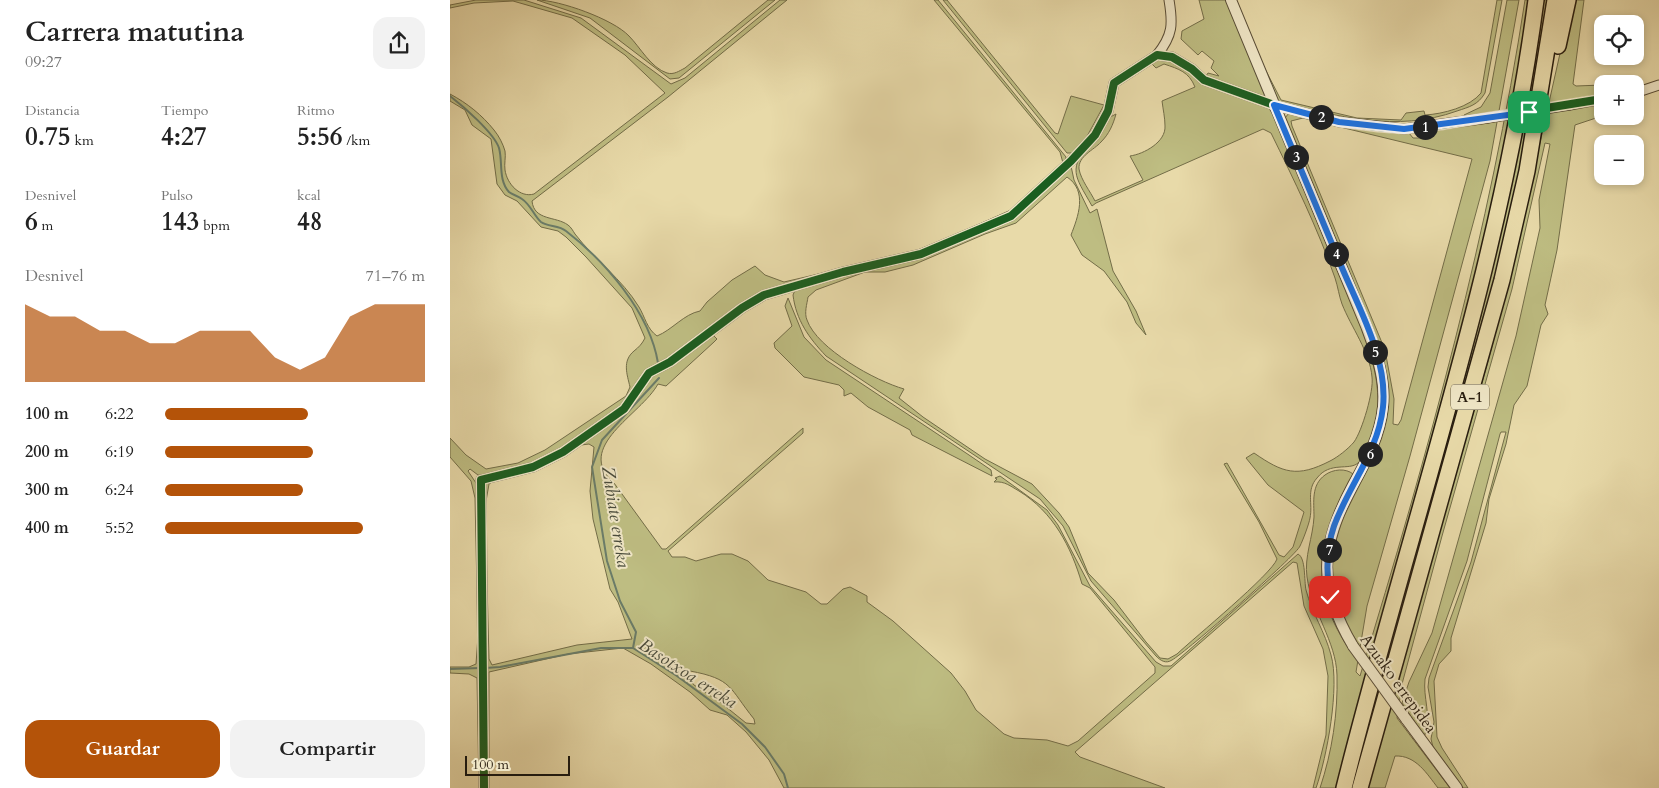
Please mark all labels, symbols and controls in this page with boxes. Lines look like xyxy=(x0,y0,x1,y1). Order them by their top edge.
text: Carrera matutina xyxy=(25,13,244,51)
map controls xyxy=(1594,15,1644,185)
button: locate xyxy=(1594,15,1644,65)
button: share xyxy=(373,17,425,69)
text: 09:27 xyxy=(25,51,62,73)
button: + xyxy=(1594,75,1644,125)
pin xyxy=(1508,91,1550,133)
icon: arrive xyxy=(1515,98,1543,126)
text: Distancia xyxy=(25,101,80,120)
text: Tiempo xyxy=(161,101,208,120)
text: Ritmo xyxy=(297,101,334,120)
pin: 2 xyxy=(1308,104,1334,130)
text: 2 xyxy=(1318,108,1325,127)
pin: 1 xyxy=(1412,114,1438,140)
text: 1 xyxy=(1422,118,1429,137)
text: 0.75 xyxy=(25,120,71,154)
text: 4:27 xyxy=(161,120,207,154)
text: 5:56 xyxy=(297,120,343,154)
text: km xyxy=(71,131,94,150)
text: /km xyxy=(343,131,370,150)
button: − xyxy=(1594,135,1644,185)
pin: 3 xyxy=(1284,144,1308,170)
text: 3 xyxy=(1293,148,1300,167)
text: Desnivel xyxy=(25,186,76,205)
text: Pulso xyxy=(161,186,193,205)
text: kcal xyxy=(297,186,321,205)
text: 6 xyxy=(25,205,38,239)
text: 143 xyxy=(161,205,199,239)
text: 48 xyxy=(297,205,323,239)
text: m xyxy=(38,216,53,235)
text: bpm xyxy=(199,216,230,235)
pin: 4 xyxy=(1324,242,1348,266)
text: 4 xyxy=(1333,245,1340,264)
text: Desnivel xyxy=(25,265,84,287)
text: 71–76 m xyxy=(366,265,425,287)
pin: 5 xyxy=(1362,340,1388,364)
text: 5 xyxy=(1372,343,1379,362)
road number: A-1 xyxy=(1451,384,1489,410)
text: 100 m xyxy=(25,403,69,425)
text: 6:22 xyxy=(105,403,134,425)
text: 200 m xyxy=(25,441,69,463)
text: 6:19 xyxy=(105,441,134,463)
pin: 6 xyxy=(1358,442,1382,466)
text: 6 xyxy=(1367,445,1374,464)
water label: Zubiate erreka xyxy=(595,465,636,570)
text: 300 m xyxy=(25,479,69,501)
text: 6:24 xyxy=(105,479,134,501)
text: 400 m xyxy=(25,517,69,539)
text: 5:52 xyxy=(105,517,134,539)
pin: 7 xyxy=(1316,538,1342,562)
text: 7 xyxy=(1326,541,1333,560)
pin xyxy=(1309,576,1351,618)
icon: check xyxy=(1316,583,1344,611)
street label: Azuako errepidea xyxy=(1355,630,1442,738)
water label: Basotxoa erreka xyxy=(634,632,742,715)
button: Guardar xyxy=(25,720,220,778)
button: Compartir xyxy=(230,720,425,778)
scale bar xyxy=(465,753,570,776)
text: 100 m xyxy=(472,755,509,774)

